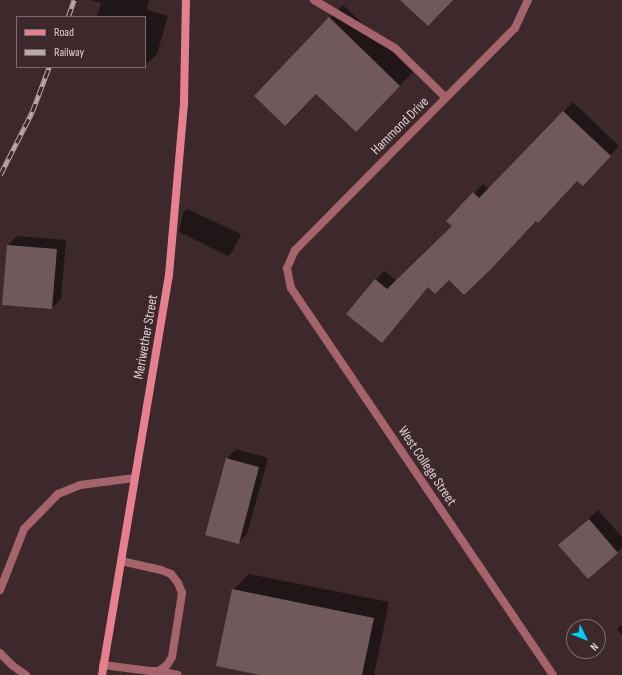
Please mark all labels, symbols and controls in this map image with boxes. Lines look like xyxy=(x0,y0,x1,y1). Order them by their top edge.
legend xyxy=(16,16,146,68)
text: Road xyxy=(54,25,74,40)
text: Railway xyxy=(54,45,84,60)
street label: Hammond Drive xyxy=(368,94,432,158)
street label: Meriwether Street xyxy=(130,293,162,381)
street label: West College Street xyxy=(394,423,460,509)
north arrow xyxy=(566,619,606,659)
text: N xyxy=(588,640,601,653)

